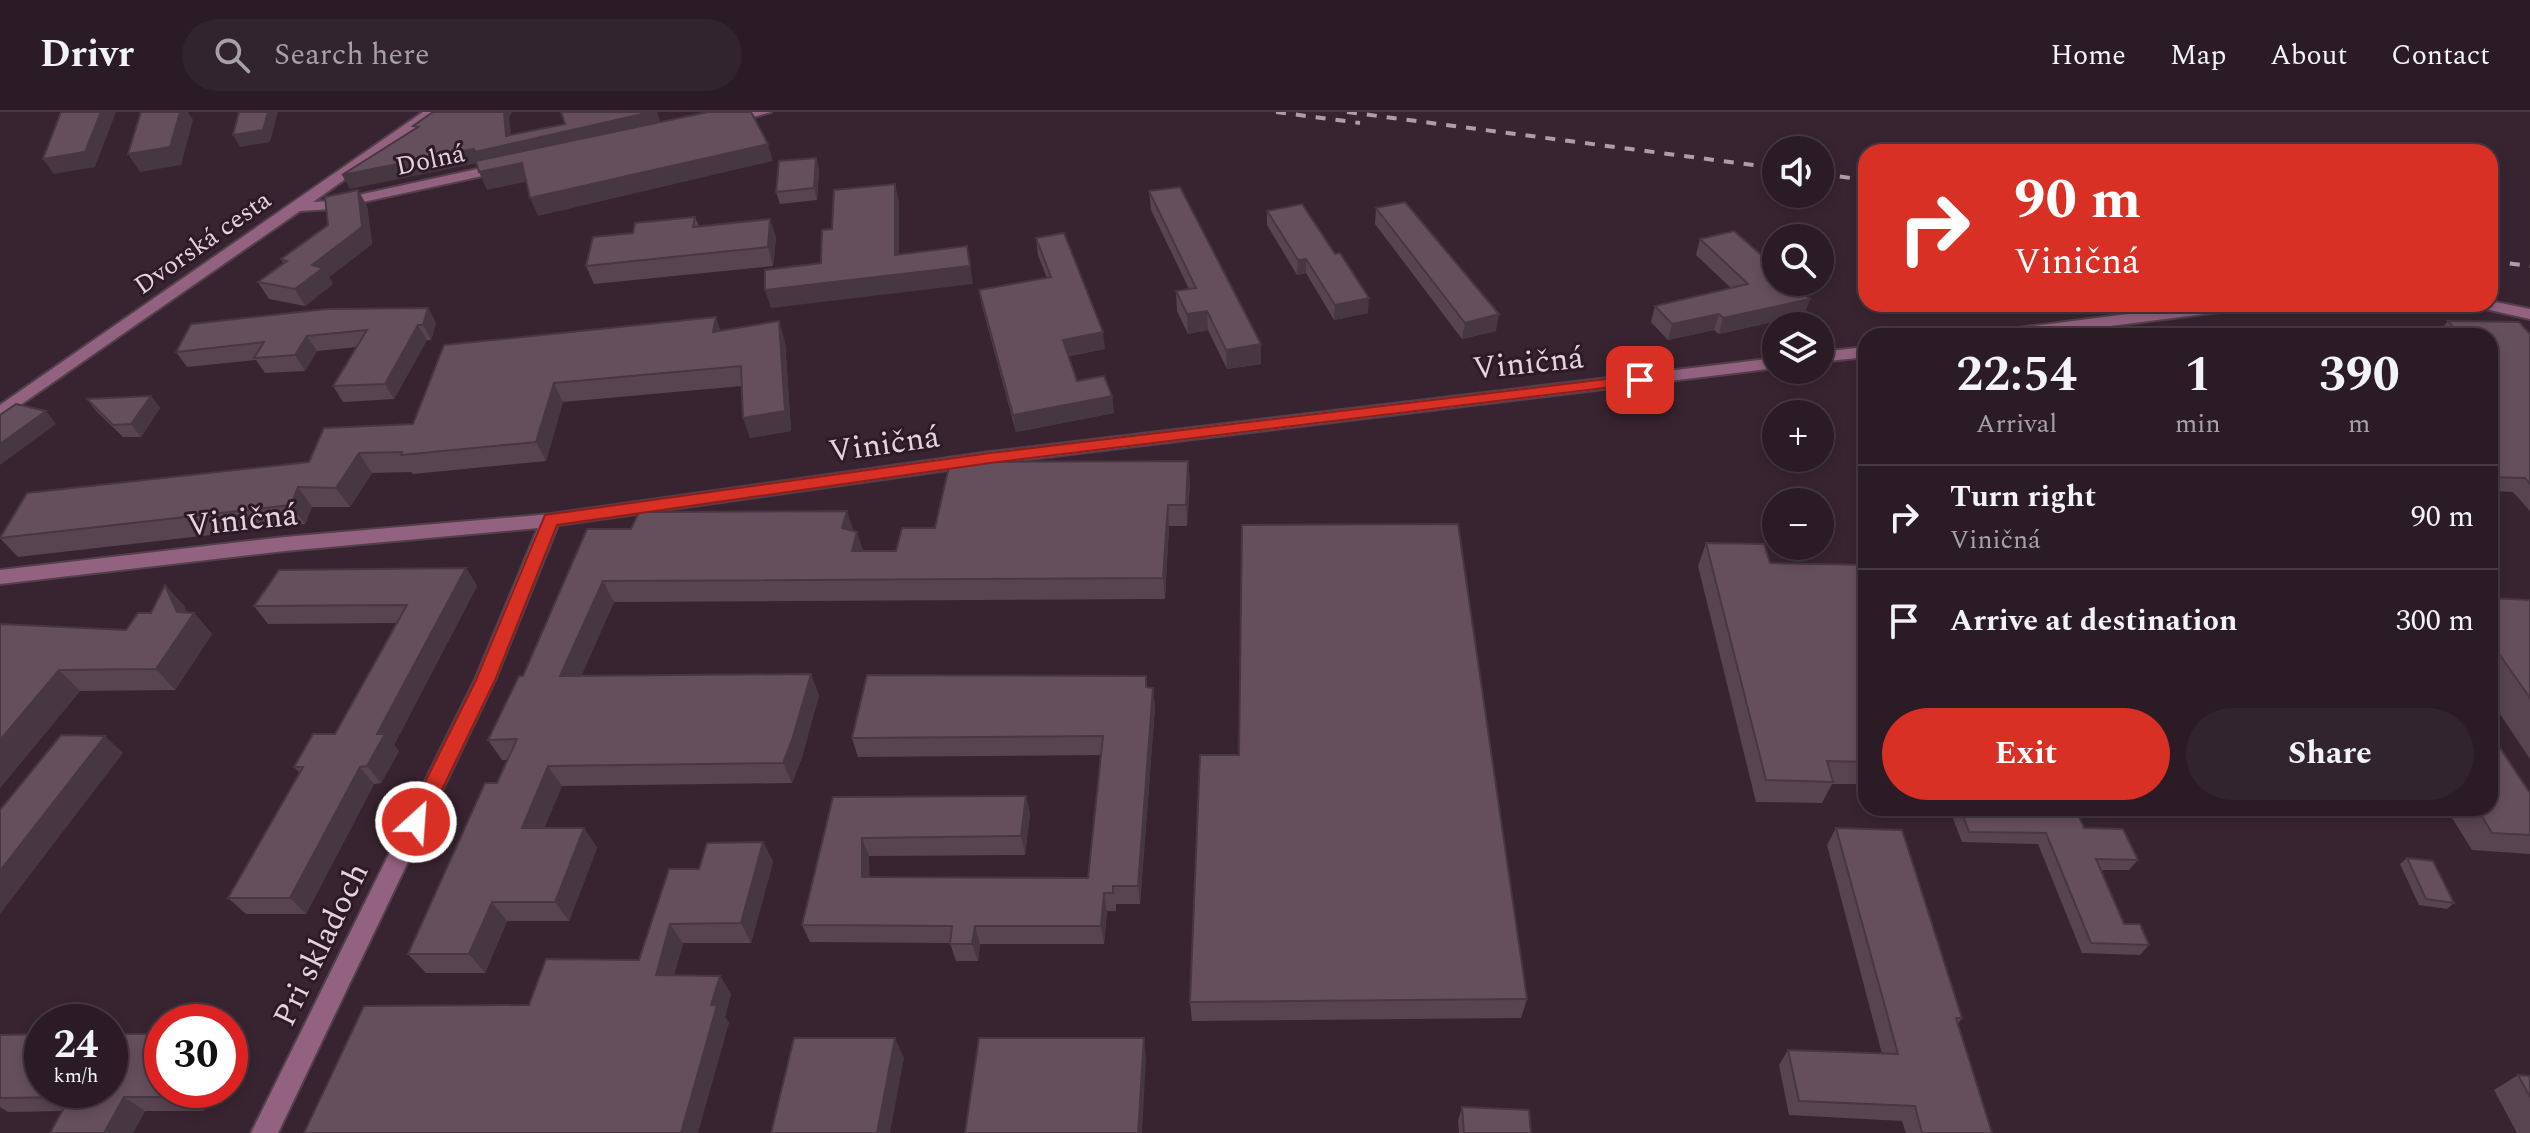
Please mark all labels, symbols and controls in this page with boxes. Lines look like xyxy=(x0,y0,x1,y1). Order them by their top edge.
search box xyxy=(182,19,742,91)
text: Drivr xyxy=(40,26,134,84)
text: Search here xyxy=(274,32,430,78)
icon: search xyxy=(210,33,254,77)
text: Home xyxy=(2050,34,2126,77)
text: Map xyxy=(2170,34,2226,77)
text: About xyxy=(2270,34,2347,77)
text: Contact xyxy=(2391,34,2490,77)
street label: Dolná xyxy=(392,133,469,187)
map controls xyxy=(1762,136,1834,560)
button: sound xyxy=(1762,136,1834,208)
text: 90 m xyxy=(2014,158,2141,243)
icon: right xyxy=(1882,176,1986,280)
street label: Dvorská cesta xyxy=(126,180,280,305)
button: search xyxy=(1762,224,1834,296)
text: Viničná xyxy=(2014,235,2140,290)
button: layers xyxy=(1762,312,1834,384)
street label: Viničná xyxy=(1470,333,1587,394)
text: 22:54 xyxy=(1956,339,2077,412)
text: 1 xyxy=(2184,339,2211,412)
text: 390 xyxy=(2319,339,2400,412)
pin xyxy=(1606,346,1674,414)
icon: arrive xyxy=(1618,358,1662,402)
button: + xyxy=(1762,400,1834,472)
text: Arrival xyxy=(1976,404,2057,444)
text: min xyxy=(2175,404,2221,444)
text: m xyxy=(2348,404,2370,444)
street label: Viničná xyxy=(826,412,943,477)
text: Turn right xyxy=(1950,474,2096,520)
button: − xyxy=(1762,488,1834,560)
street label: Viničná xyxy=(184,490,301,551)
text: 90 m xyxy=(2411,494,2474,540)
icon: right xyxy=(1882,495,1926,539)
text: Viničná xyxy=(1950,520,2041,560)
text: Arrive at destination xyxy=(1950,598,2237,644)
text: 300 m xyxy=(2396,598,2474,644)
icon: arrive xyxy=(1882,599,1926,643)
button: Exit xyxy=(1882,708,2170,800)
button: Share xyxy=(2186,708,2474,800)
position arrow xyxy=(374,780,458,864)
street label: Pri skladoch xyxy=(261,855,382,1035)
speed limit sign: 30 xyxy=(144,1004,248,1108)
text: 24 xyxy=(54,1015,98,1076)
text: km/h xyxy=(54,1061,99,1091)

